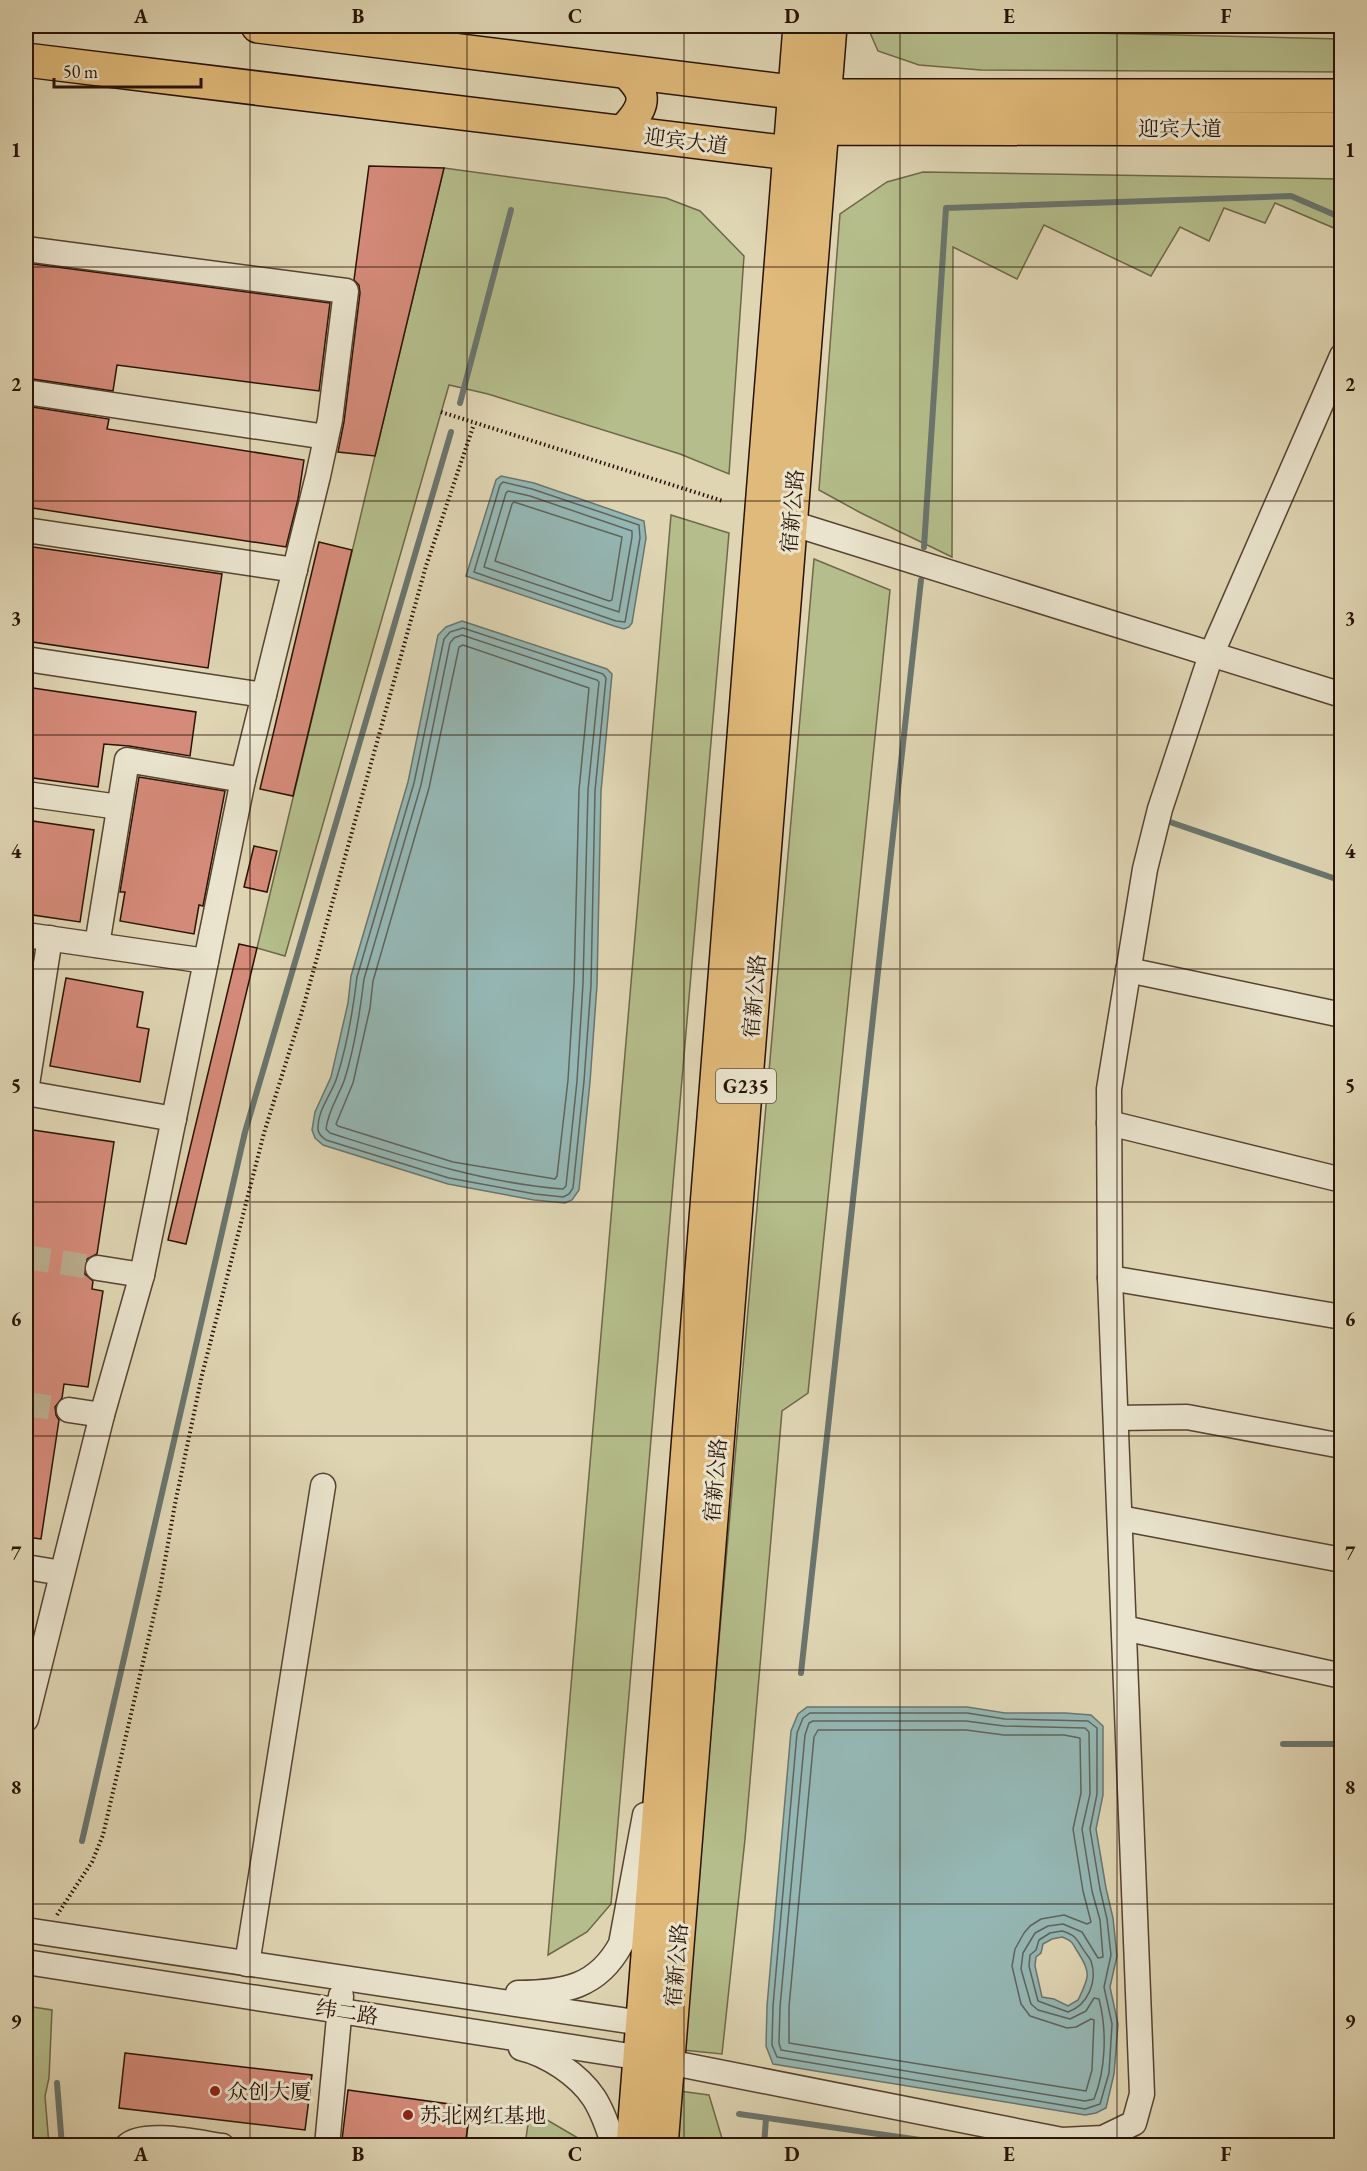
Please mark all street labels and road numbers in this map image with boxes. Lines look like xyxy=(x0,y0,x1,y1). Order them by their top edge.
street label: 迎宾大道 xyxy=(1138,115,1222,142)
street label: 迎宾大道 xyxy=(643,122,729,160)
street label: 宿新公路 xyxy=(775,468,809,554)
street label: 宿新公路 xyxy=(737,953,771,1039)
road number: G235 xyxy=(716,1069,776,1103)
street label: 宿新公路 xyxy=(698,1437,732,1523)
street label: 宿新公路 xyxy=(659,1922,693,2008)
street label: 纬二路 xyxy=(314,1994,380,2030)

